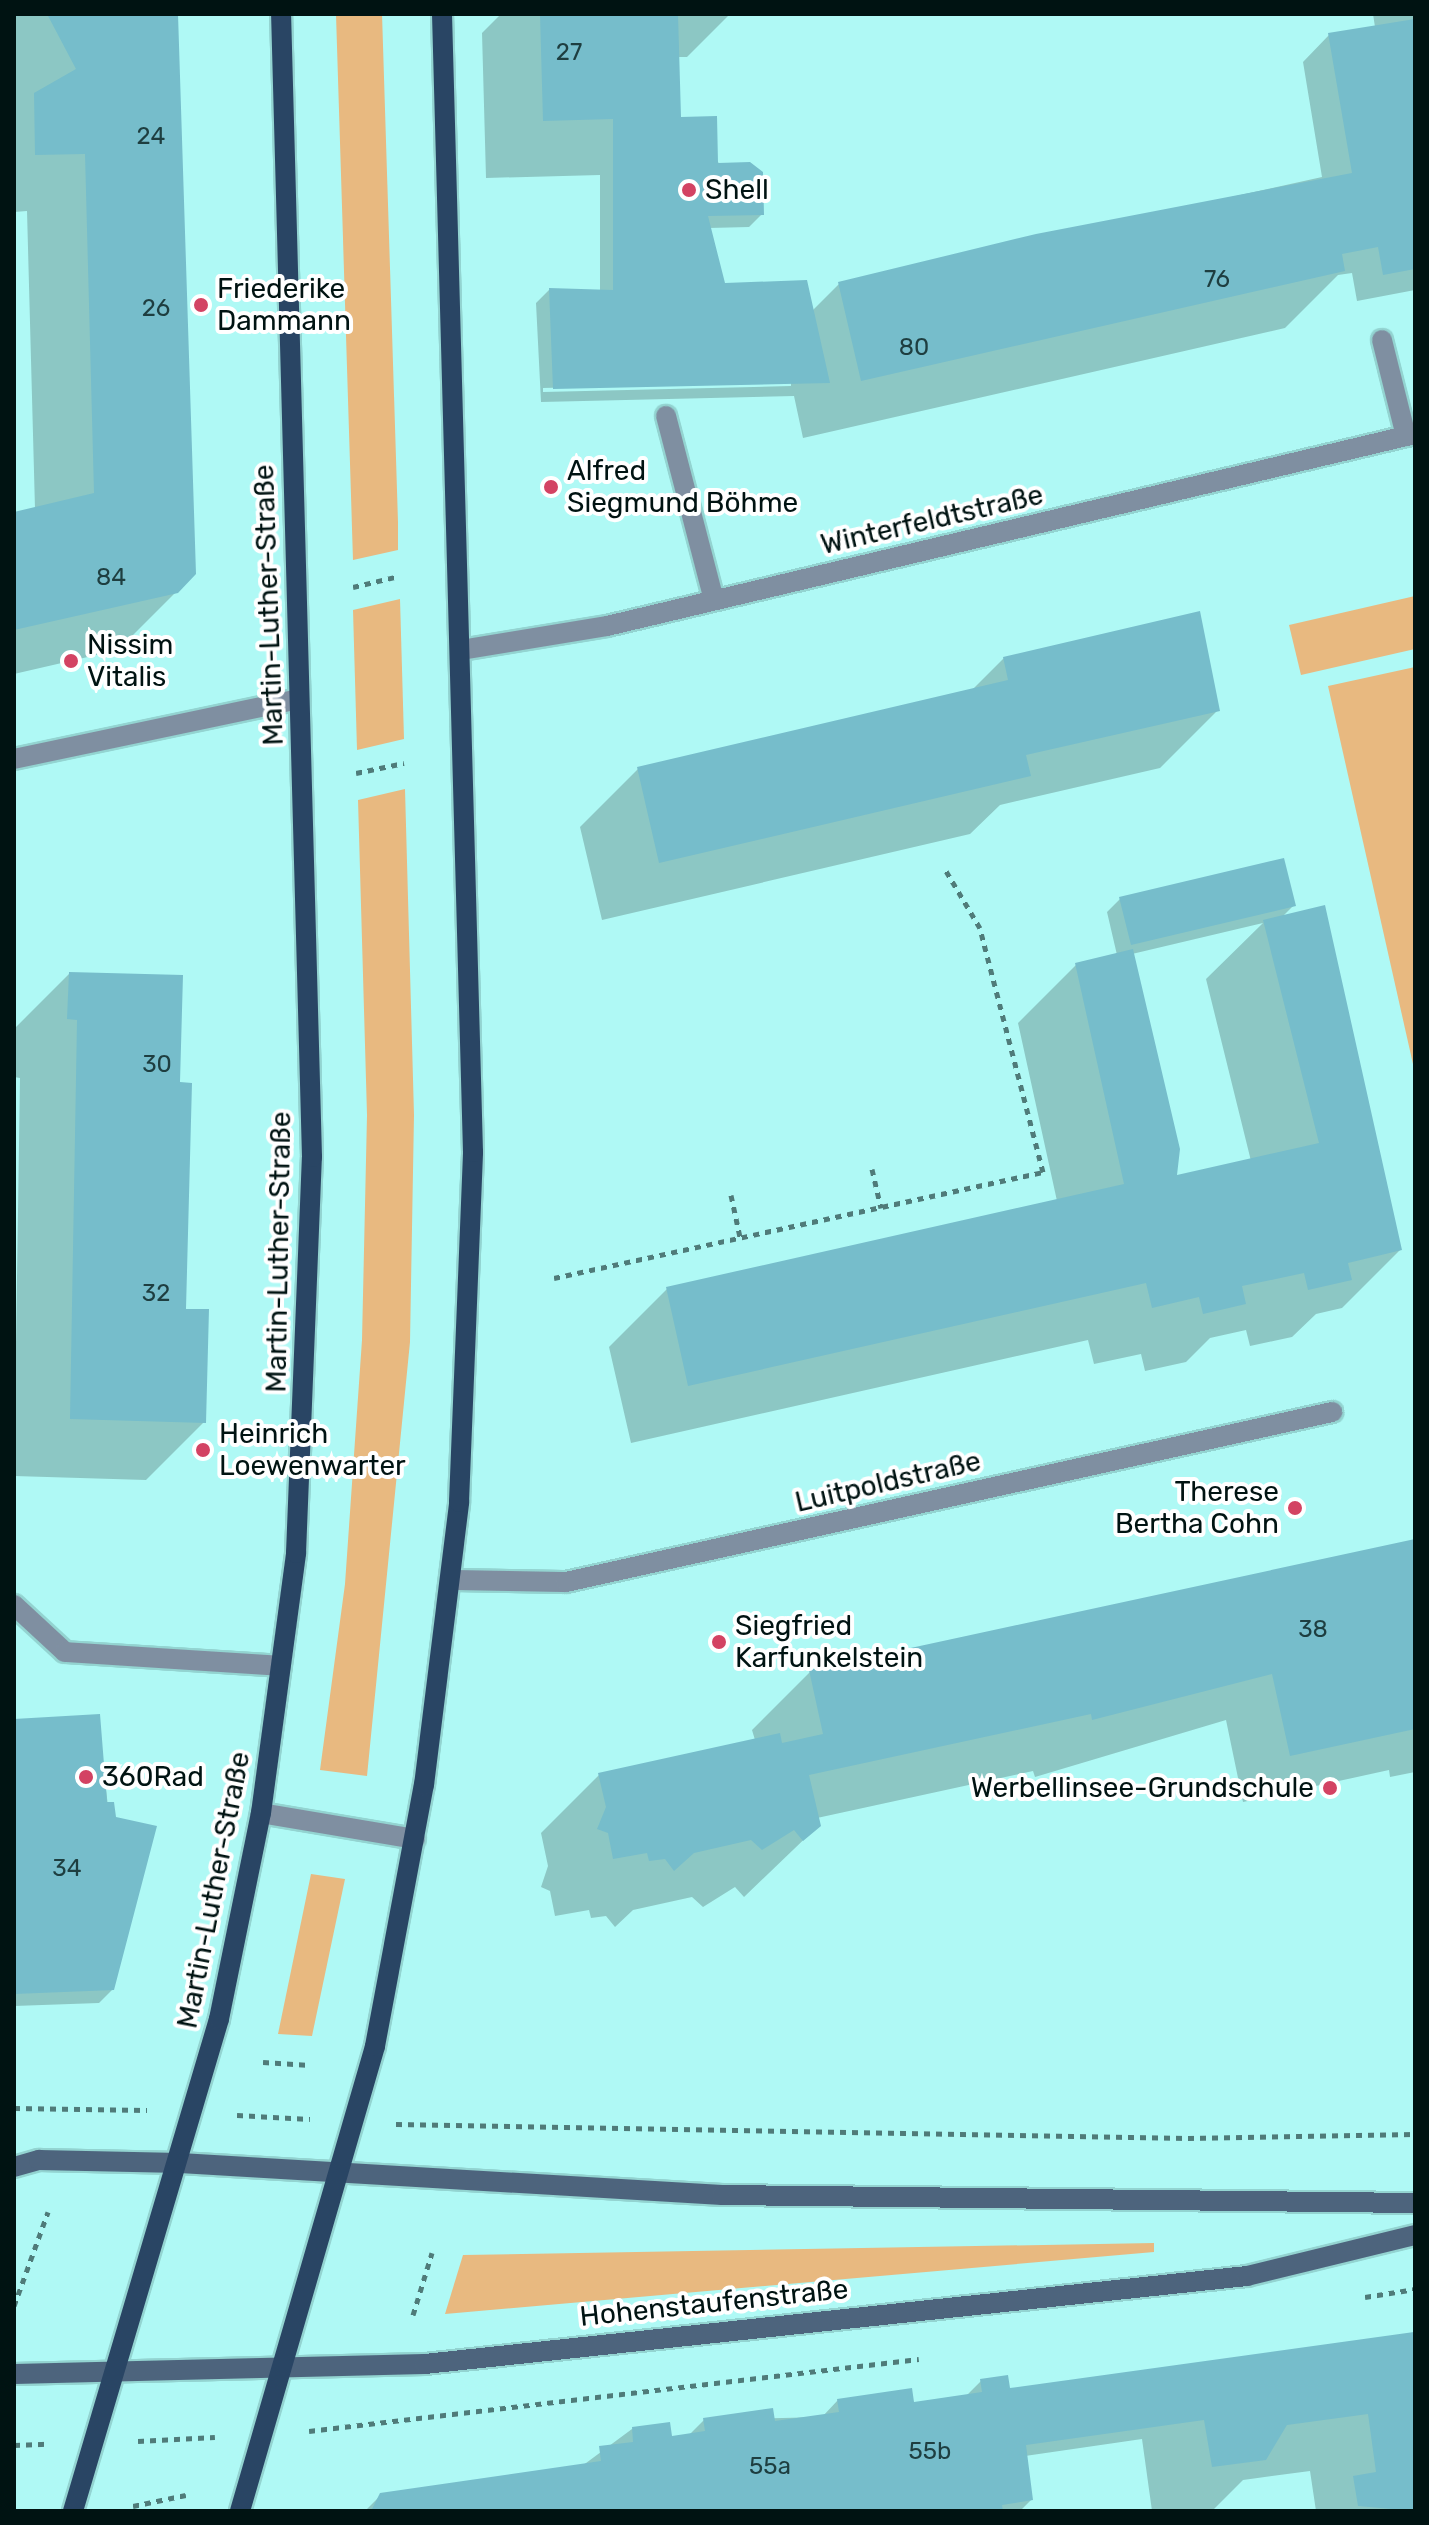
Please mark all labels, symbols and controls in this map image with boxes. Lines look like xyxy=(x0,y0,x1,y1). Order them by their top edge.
house number: 27 xyxy=(556,39,582,67)
house number: 24 xyxy=(137,123,165,151)
place label: Shell xyxy=(705,173,769,207)
marker: Shell xyxy=(680,181,698,199)
house number: 76 xyxy=(1204,266,1230,294)
place label: Friederike Dammann xyxy=(217,272,351,338)
house number: 26 xyxy=(142,295,170,323)
marker: Friederike Dammann xyxy=(192,296,210,314)
house number: 80 xyxy=(899,334,929,362)
place label: Alfred Siegmund Böhme xyxy=(567,454,798,520)
street label: Martin-Luther-Straße xyxy=(247,464,291,746)
marker: Alfred Siegmund Böhme xyxy=(542,478,560,496)
street label: Winterfeldtstraße xyxy=(818,478,1046,562)
house number: 84 xyxy=(96,564,126,592)
place label: Nissim Vitalis xyxy=(87,628,173,694)
marker: Nissim Vitalis xyxy=(62,652,80,670)
house number: 30 xyxy=(142,1051,172,1079)
street label: Martin-Luther-Straße xyxy=(260,1111,298,1393)
house number: 32 xyxy=(142,1280,170,1308)
place label: Heinrich Loewenwarter xyxy=(219,1417,406,1483)
marker: Heinrich Loewenwarter xyxy=(194,1441,212,1459)
street label: Luitpoldstraße xyxy=(792,1444,984,1520)
place label: Therese Bertha Cohn xyxy=(1115,1475,1279,1541)
marker: Therese Bertha Cohn xyxy=(1286,1499,1304,1517)
place label: Siegfried Karfunkelstein xyxy=(735,1609,923,1675)
house number: 38 xyxy=(1298,1616,1328,1644)
marker: Siegfried Karfunkelstein xyxy=(710,1633,728,1651)
street label: Martin-Luther-Straße xyxy=(171,1749,257,2031)
place label: 360Rad xyxy=(102,1760,204,1794)
marker: 360Rad xyxy=(77,1768,95,1786)
place label: Werbellinsee-Grundschule xyxy=(971,1771,1314,1805)
marker: Werbellinsee-Grundschule xyxy=(1321,1779,1339,1797)
house number: 34 xyxy=(52,1855,82,1883)
street label: Hohenstaufenstraße xyxy=(578,2272,850,2334)
house number: 55b xyxy=(909,2438,951,2466)
house number: 55a xyxy=(749,2453,791,2481)

